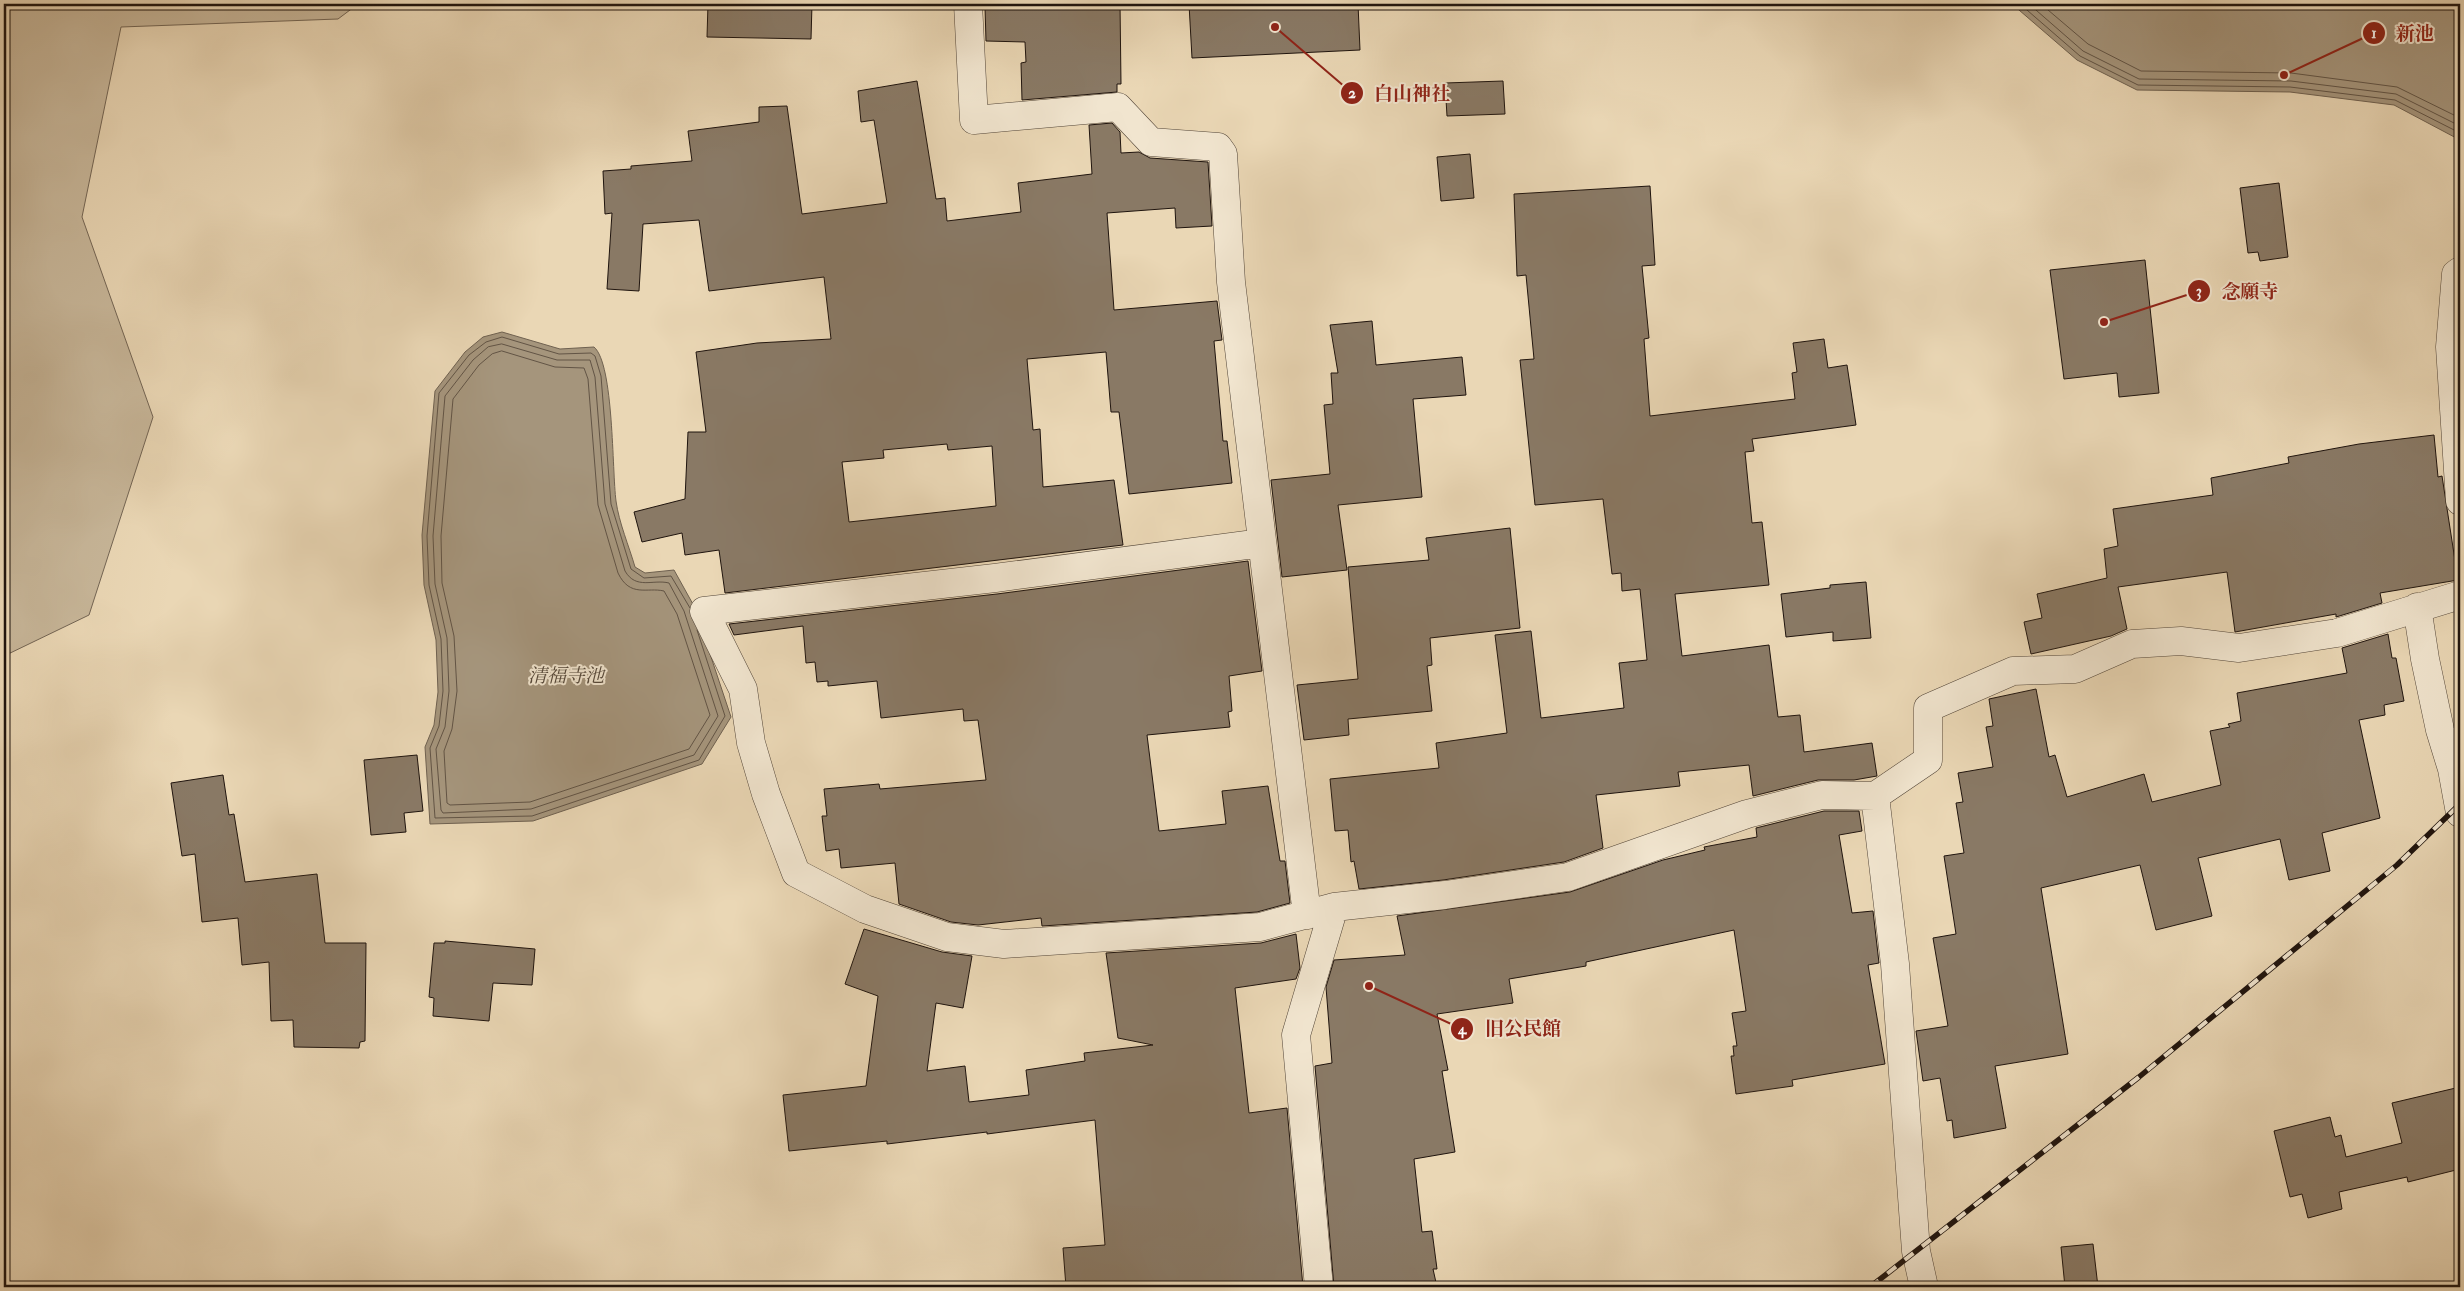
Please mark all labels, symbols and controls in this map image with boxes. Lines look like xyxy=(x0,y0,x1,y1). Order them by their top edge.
callout: 新池 xyxy=(2361,16,2444,50)
text: 新池 xyxy=(2396,22,2434,46)
text: 1 xyxy=(2371,24,2377,43)
callout: 白山神社 xyxy=(1339,76,1460,110)
text: 白山神社 xyxy=(1374,82,1450,106)
text: 2 xyxy=(1348,84,1356,103)
callout: 念願寺 xyxy=(2187,274,2289,308)
text: 念願寺 xyxy=(2221,280,2279,304)
text: 3 xyxy=(2196,282,2202,301)
water label: 清福寺池 xyxy=(528,664,606,688)
callout: 旧公民館 xyxy=(1450,1012,1571,1046)
text: 旧公民館 xyxy=(1485,1017,1561,1041)
text: 4 xyxy=(1457,1020,1467,1039)

